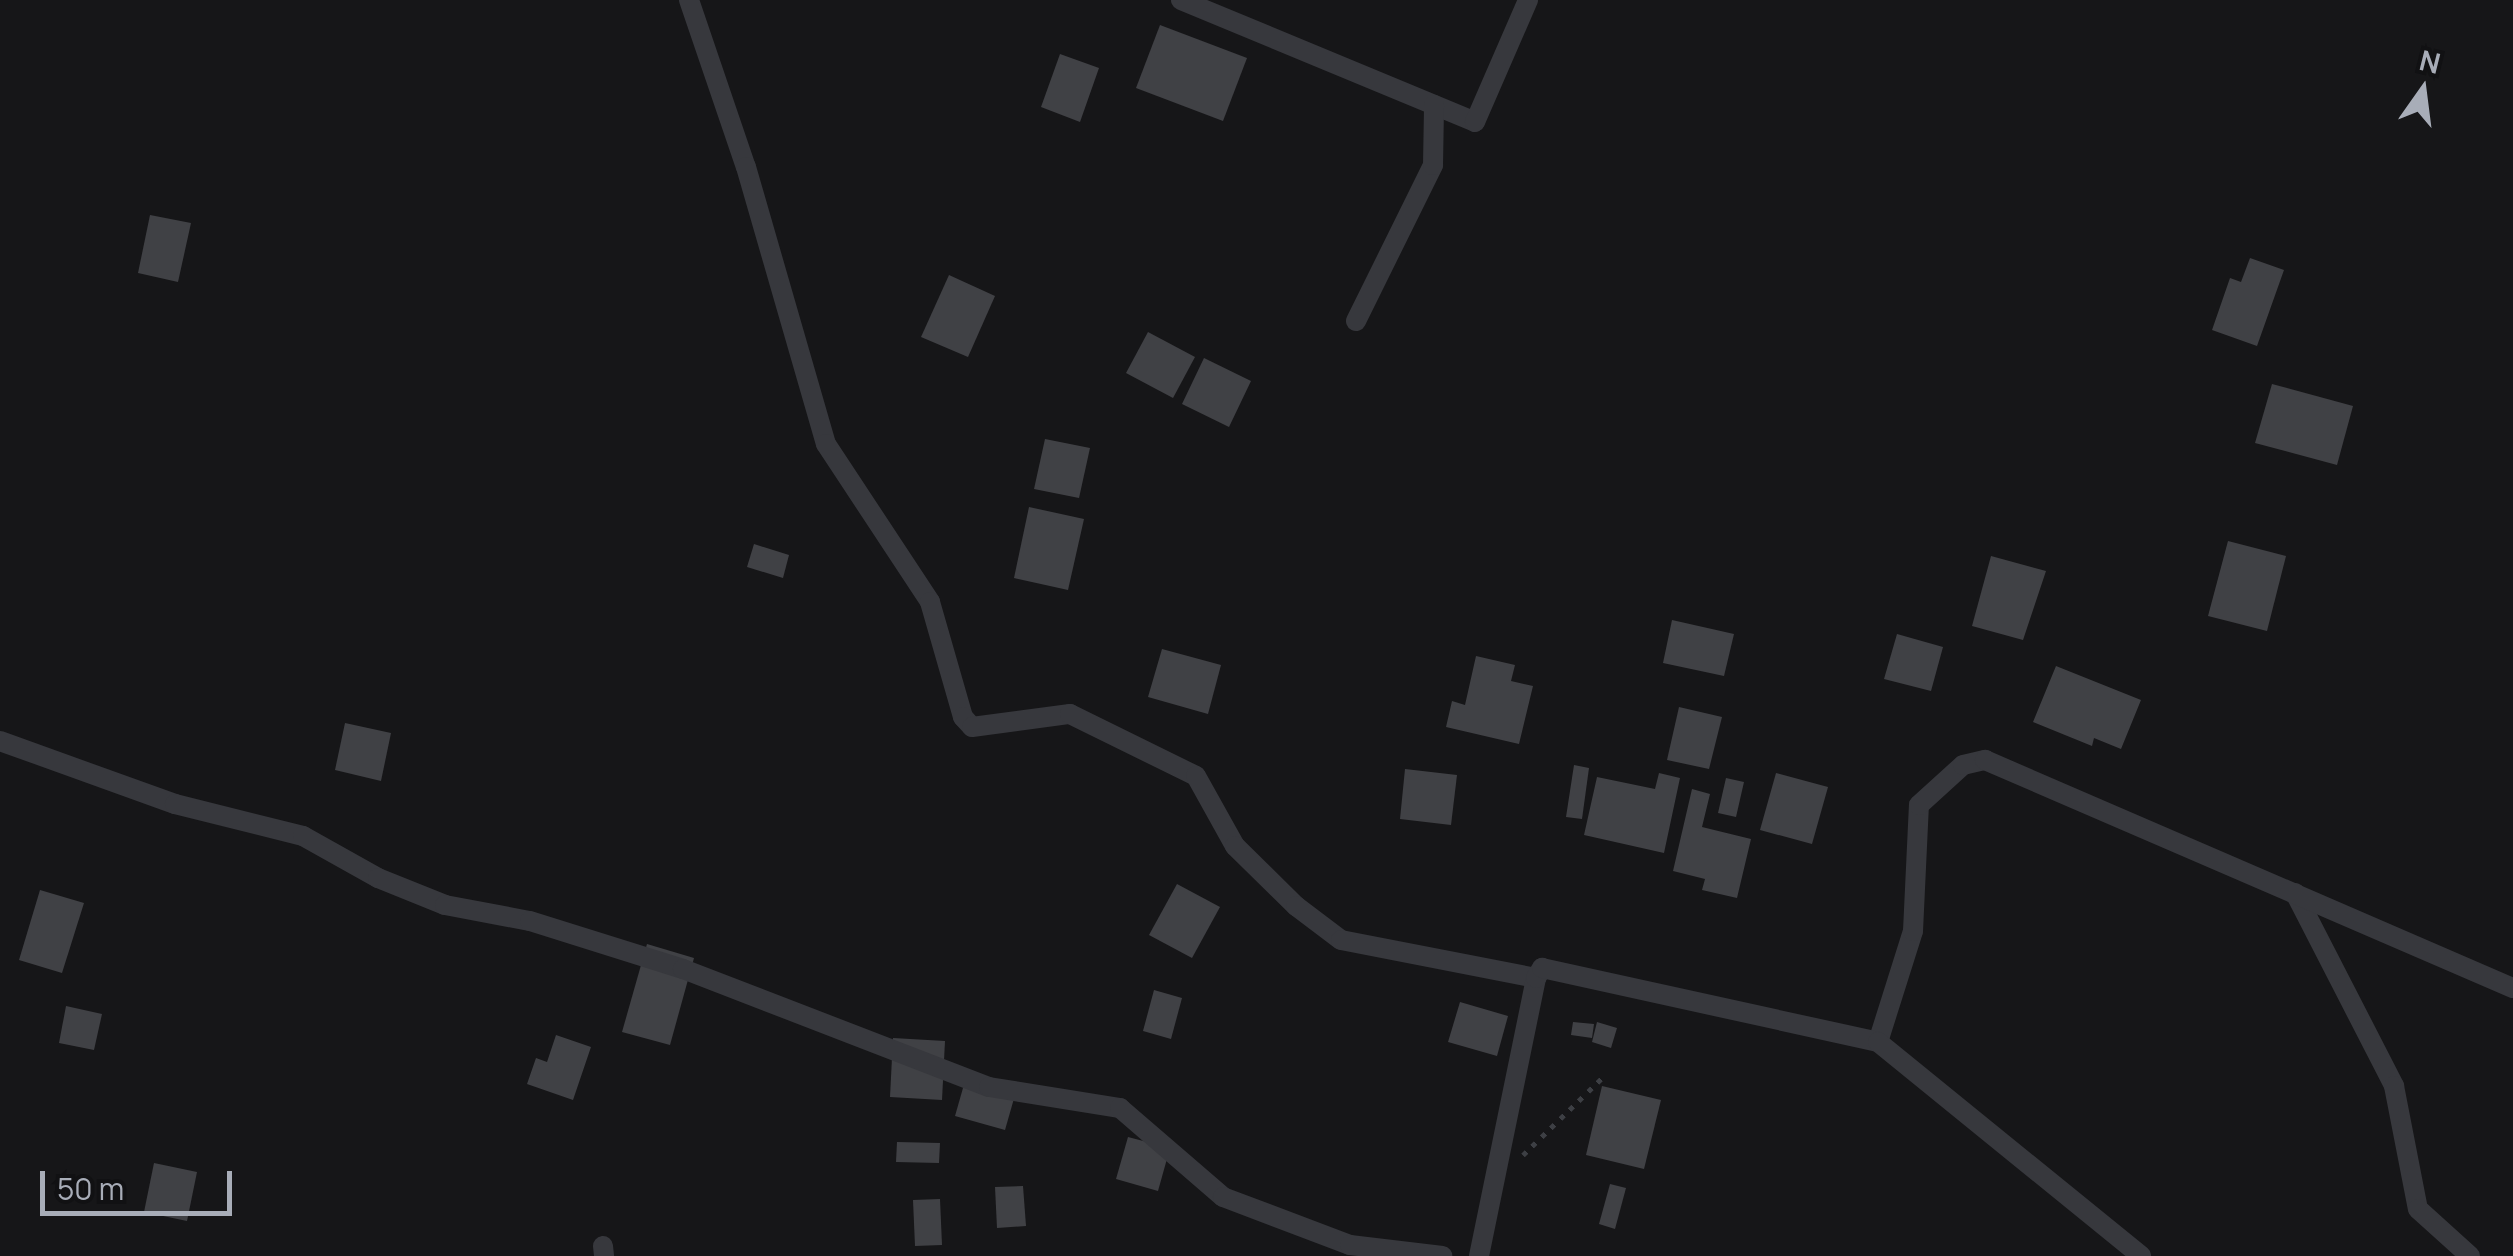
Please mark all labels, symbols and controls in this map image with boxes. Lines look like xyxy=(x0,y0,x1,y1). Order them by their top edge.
north arrow xyxy=(2373,40,2473,140)
text: N xyxy=(2416,40,2445,82)
scale bar xyxy=(45,1151,238,1213)
text: 50 m xyxy=(57,1168,124,1209)

